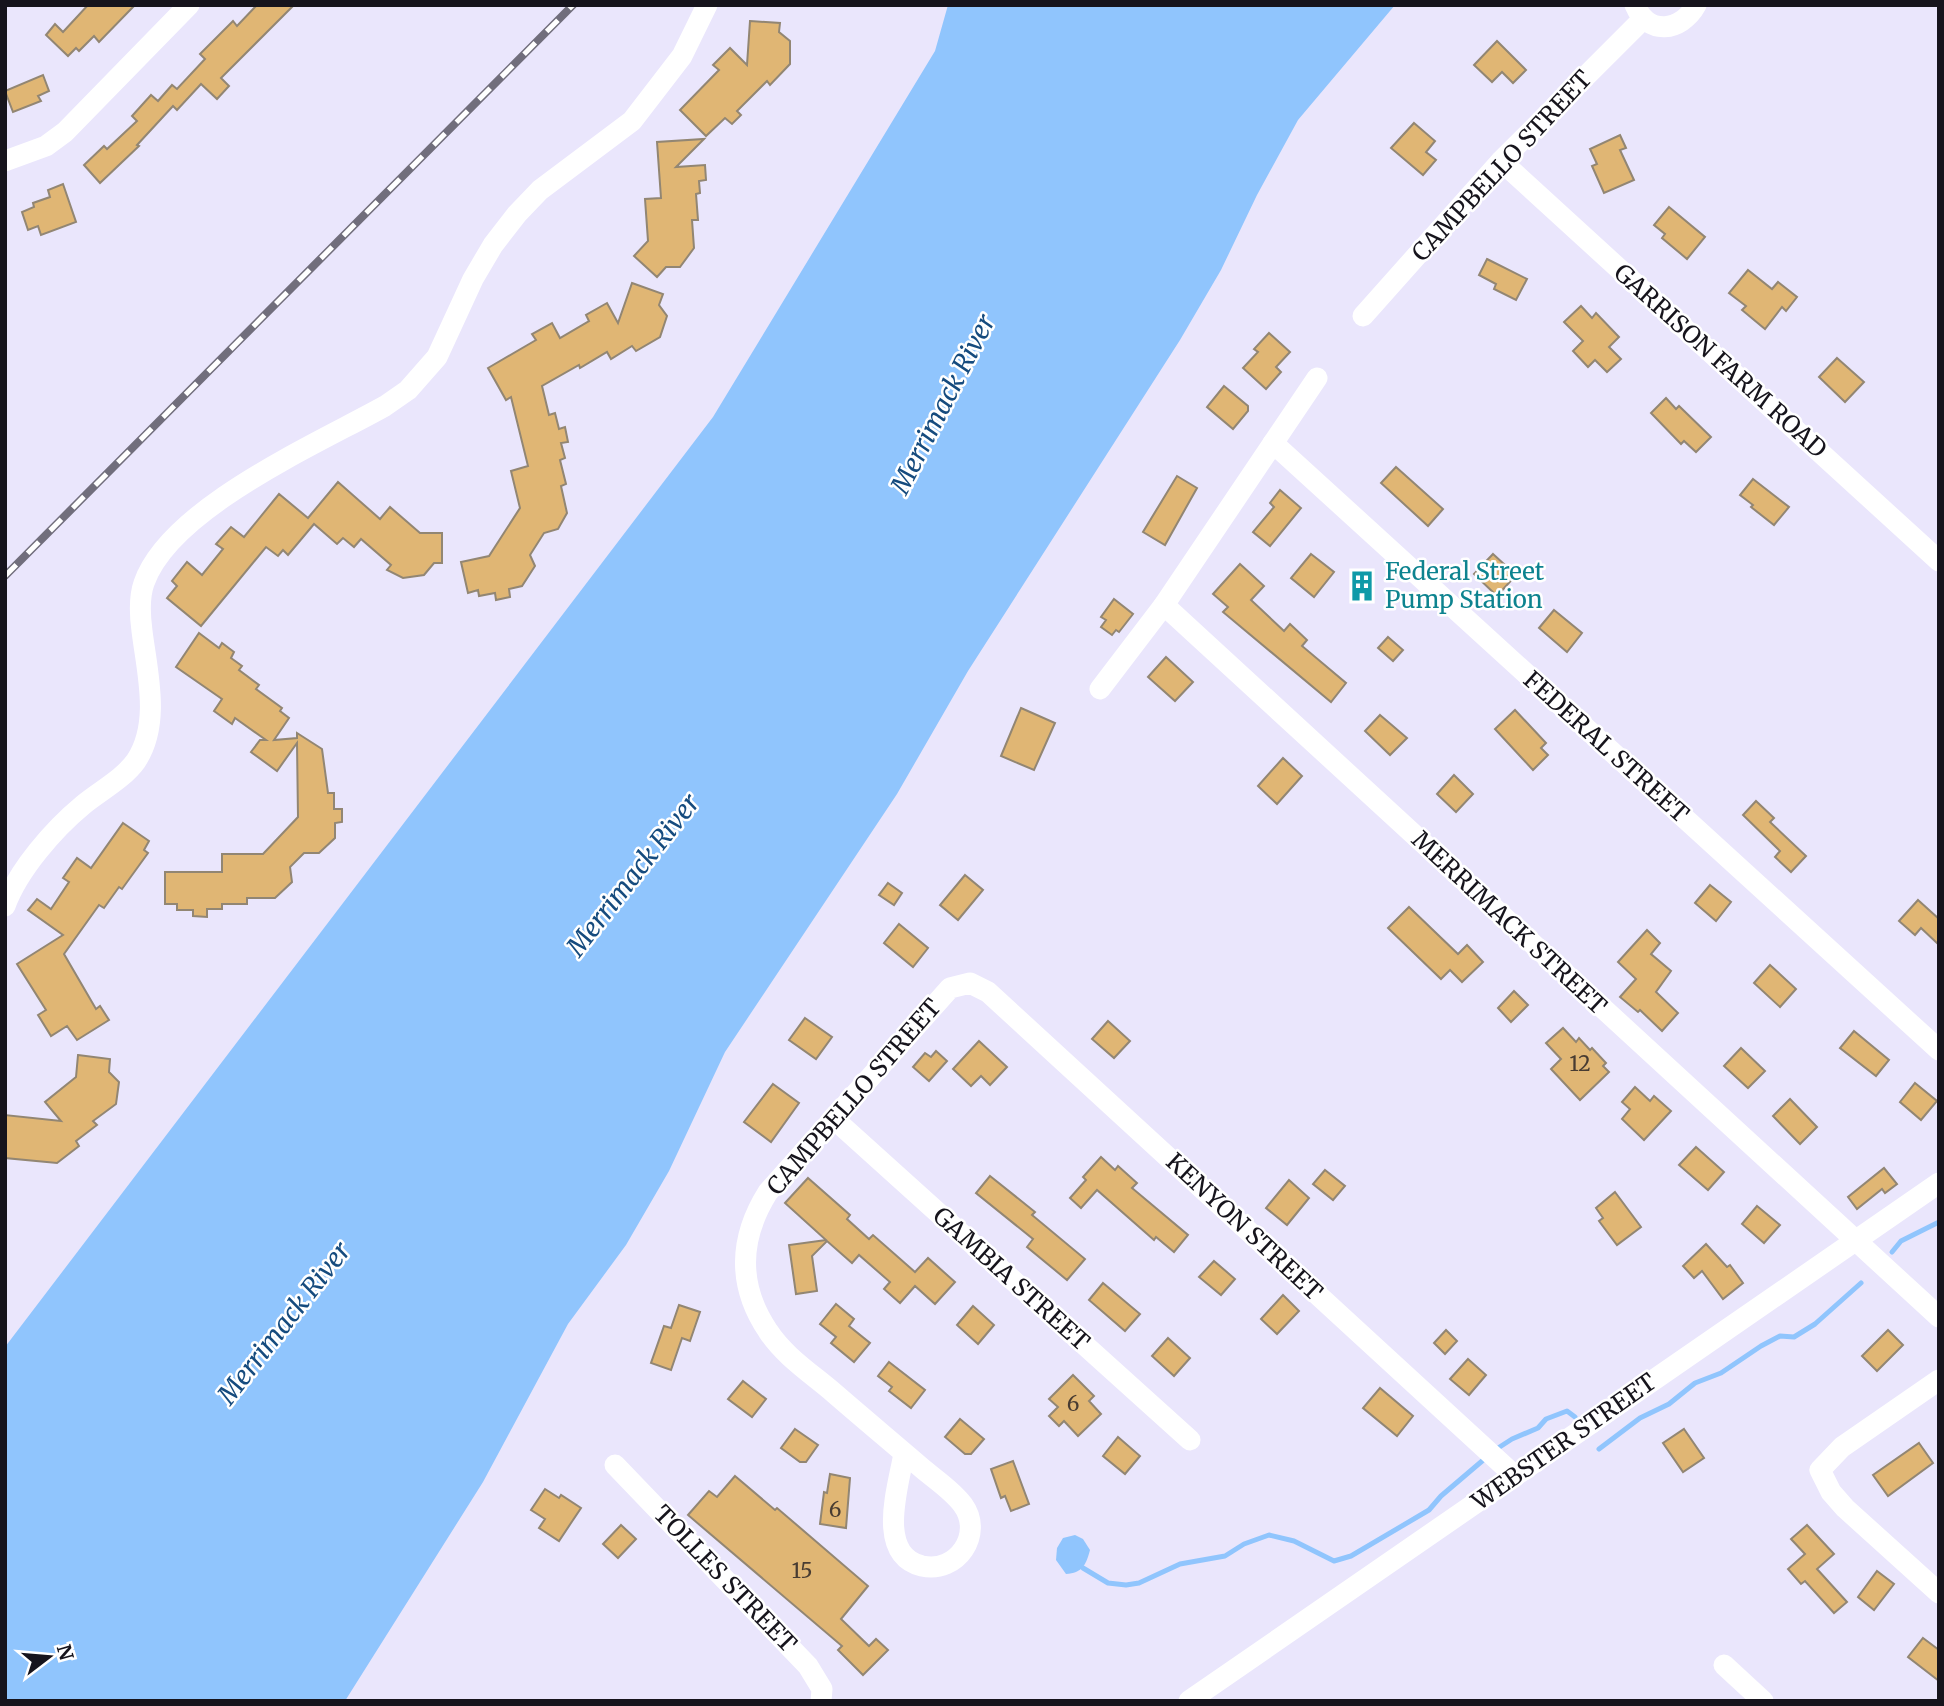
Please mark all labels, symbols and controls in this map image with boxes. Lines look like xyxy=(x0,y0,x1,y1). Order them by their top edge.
street label: CAMPBELLO STREET xyxy=(1405,63,1599,268)
street label: GARRISON FARM ROAD xyxy=(1607,257,1833,464)
water label: Merrimack River xyxy=(883,308,1002,500)
place label: Federal Street Pump Station xyxy=(1385,556,1545,615)
building icon: Federal Street Pump Station xyxy=(1345,569,1379,603)
street label: FEDERAL STREET xyxy=(1517,664,1696,829)
water label: Merrimack River xyxy=(558,787,707,963)
street label: MERRIMACK STREET xyxy=(1405,824,1614,1021)
street label: CAMPBELLO STREET xyxy=(760,992,948,1201)
house number: 12 xyxy=(1569,1050,1591,1077)
street label: KENYON STREET xyxy=(1160,1146,1329,1307)
street label: GAMBIA STREET xyxy=(926,1200,1096,1357)
water label: Merrimack River xyxy=(209,1235,358,1411)
street label: WEBSTER STREET xyxy=(1465,1366,1662,1517)
house number: 6 xyxy=(1067,1390,1079,1417)
house number: 6 xyxy=(829,1496,841,1523)
street label: TOLLES STREET xyxy=(647,1499,804,1659)
house number: 15 xyxy=(791,1557,813,1584)
north arrow xyxy=(14,1622,84,1692)
text: N xyxy=(52,1642,79,1663)

